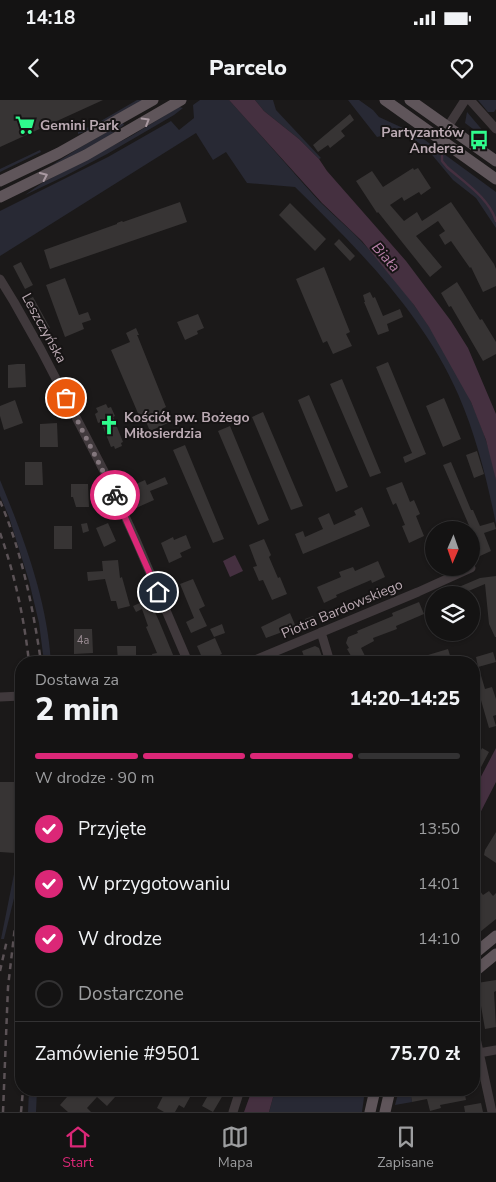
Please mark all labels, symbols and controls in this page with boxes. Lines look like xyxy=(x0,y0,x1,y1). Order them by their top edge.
text: 14:18 xyxy=(25,5,75,31)
text: Parcelo xyxy=(209,53,287,83)
icon: back xyxy=(20,54,48,82)
icon: heart xyxy=(448,54,476,82)
supermarket icon: Gemini Park xyxy=(14,114,36,136)
place label: Gemini Park xyxy=(40,116,119,135)
one-way arrow xyxy=(140,117,149,127)
place label: Partyzantów Andersa xyxy=(381,123,464,158)
bus stop icon: Partyzantów Andersa xyxy=(468,129,490,151)
one-way arrow xyxy=(39,172,48,182)
water label: Biała xyxy=(367,238,405,276)
street label: Leszczyńska xyxy=(17,290,71,366)
pin xyxy=(45,377,87,419)
icon: bag xyxy=(52,384,80,412)
place label: Kościół pw. Bożego Miłosierdzia xyxy=(124,408,249,443)
church icon: Kościół pw. Bożego Miłosierdzia xyxy=(98,414,120,436)
courier xyxy=(90,470,140,520)
icon: bike xyxy=(101,481,129,509)
north arrow xyxy=(425,521,480,576)
map controls xyxy=(425,521,480,641)
pin xyxy=(137,571,179,613)
street label: Piotra Bardowskiego xyxy=(278,575,406,643)
icon: home xyxy=(144,578,172,606)
button: layers xyxy=(425,586,480,641)
house number: 4a xyxy=(77,633,89,648)
text: Dostawa za xyxy=(35,669,119,691)
text: 14:20–14:25 xyxy=(349,686,460,712)
text: 2 min xyxy=(35,688,119,731)
text: W drodze · 90 m xyxy=(35,767,155,789)
icon: check xyxy=(35,815,63,843)
text: Przyjęte xyxy=(78,816,146,842)
text: 13:50 xyxy=(418,818,460,840)
icon: check xyxy=(35,870,63,898)
text: W przygotowaniu xyxy=(78,871,230,897)
text: 14:01 xyxy=(418,873,460,895)
icon: check xyxy=(35,925,63,953)
text: W drodze xyxy=(78,926,162,952)
text: 14:10 xyxy=(418,928,460,950)
text: Dostarczone xyxy=(78,981,184,1007)
text: Zamówienie #9501 xyxy=(35,1041,200,1067)
text: 75.70 zł xyxy=(389,1041,460,1067)
tab: Start xyxy=(62,1123,93,1172)
tab: Mapa xyxy=(218,1123,253,1172)
tab: Zapisane xyxy=(377,1123,434,1172)

